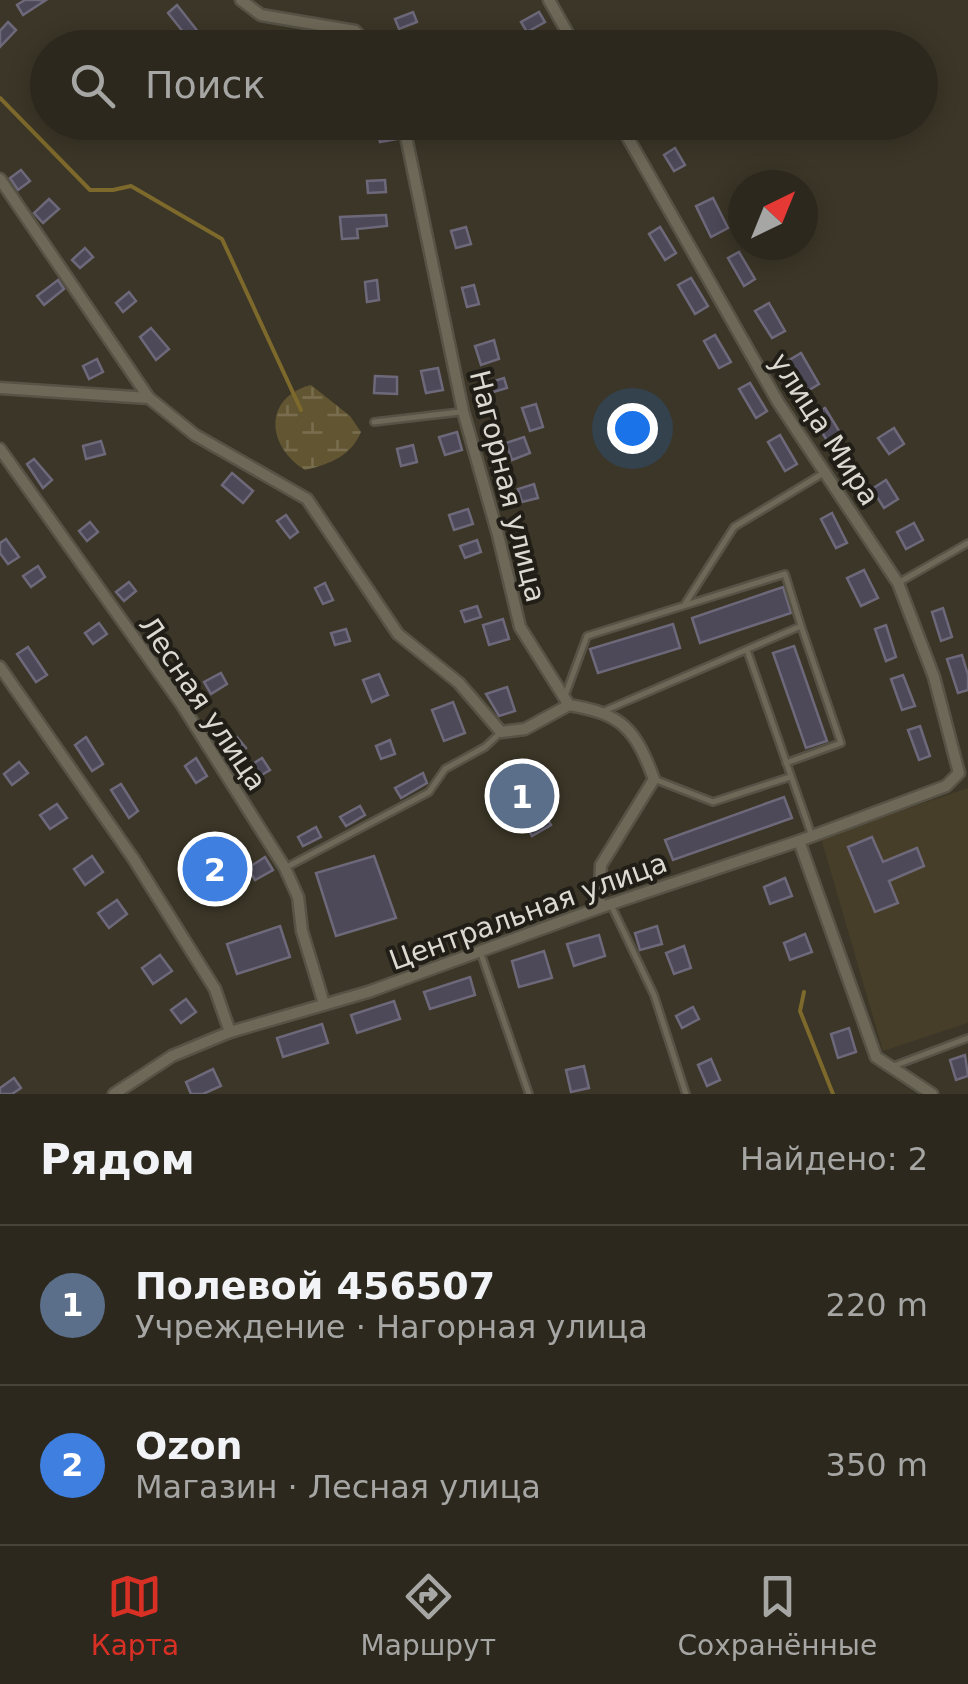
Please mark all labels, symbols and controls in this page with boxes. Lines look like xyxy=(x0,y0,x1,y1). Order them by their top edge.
search box xyxy=(30,30,938,140)
icon: search xyxy=(65,58,120,113)
text: Поиск xyxy=(145,63,265,107)
north arrow xyxy=(728,170,818,260)
street label: улица Мира xyxy=(763,347,886,512)
street label: Нагорная улица xyxy=(463,367,552,606)
your location xyxy=(607,403,658,454)
street label: Лесная улица xyxy=(132,610,273,797)
pin: 1 xyxy=(490,758,554,834)
pin: 2 xyxy=(182,832,248,906)
street label: Центральная улица xyxy=(385,846,671,977)
text: Рядом xyxy=(40,1135,195,1184)
text: Найдено: 2 xyxy=(740,1140,928,1178)
text: Полевой 456507 xyxy=(135,1264,495,1308)
text: 1 xyxy=(61,1286,84,1324)
text: 220 m xyxy=(826,1286,928,1324)
text: Учреждение · Нагорная улица xyxy=(135,1308,648,1346)
text: Ozon xyxy=(135,1424,243,1468)
text: 2 xyxy=(61,1446,84,1484)
text: 350 m xyxy=(826,1446,928,1484)
text: Магазин · Лесная улица xyxy=(135,1468,541,1506)
tab: Карта xyxy=(91,1569,179,1662)
tab: Маршрут xyxy=(361,1569,496,1662)
tab: Сохранённые xyxy=(678,1569,877,1662)

